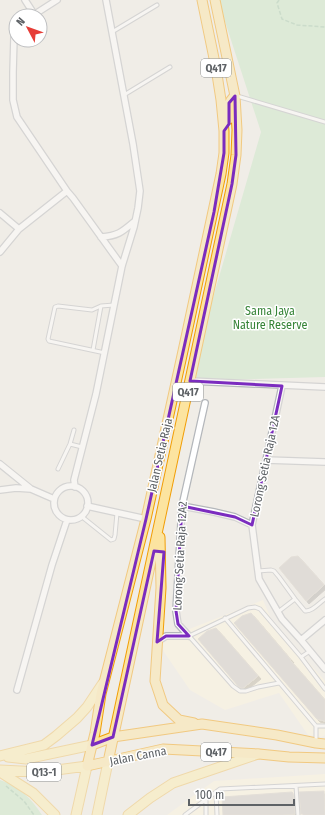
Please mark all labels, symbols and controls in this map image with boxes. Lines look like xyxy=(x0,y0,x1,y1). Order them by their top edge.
north arrow xyxy=(8,8,48,48)
text: N xyxy=(14,15,28,29)
road number: Q417 xyxy=(201,59,231,77)
park label: Sama Jaya Nature Reserve xyxy=(233,304,307,332)
road number: Q417 xyxy=(173,383,203,401)
street label: Lorong Setia Raja 12A xyxy=(247,413,283,518)
street label: Jalan Setia Raja xyxy=(145,416,175,493)
street label: Lorong Setia Raja 12A2 xyxy=(170,501,190,611)
road number: Q417 xyxy=(201,743,231,761)
street label: Jalan Canna xyxy=(108,744,168,768)
road number: Q13-1 xyxy=(27,763,61,781)
scale bar xyxy=(189,781,294,807)
text: 100 m xyxy=(195,788,224,802)

